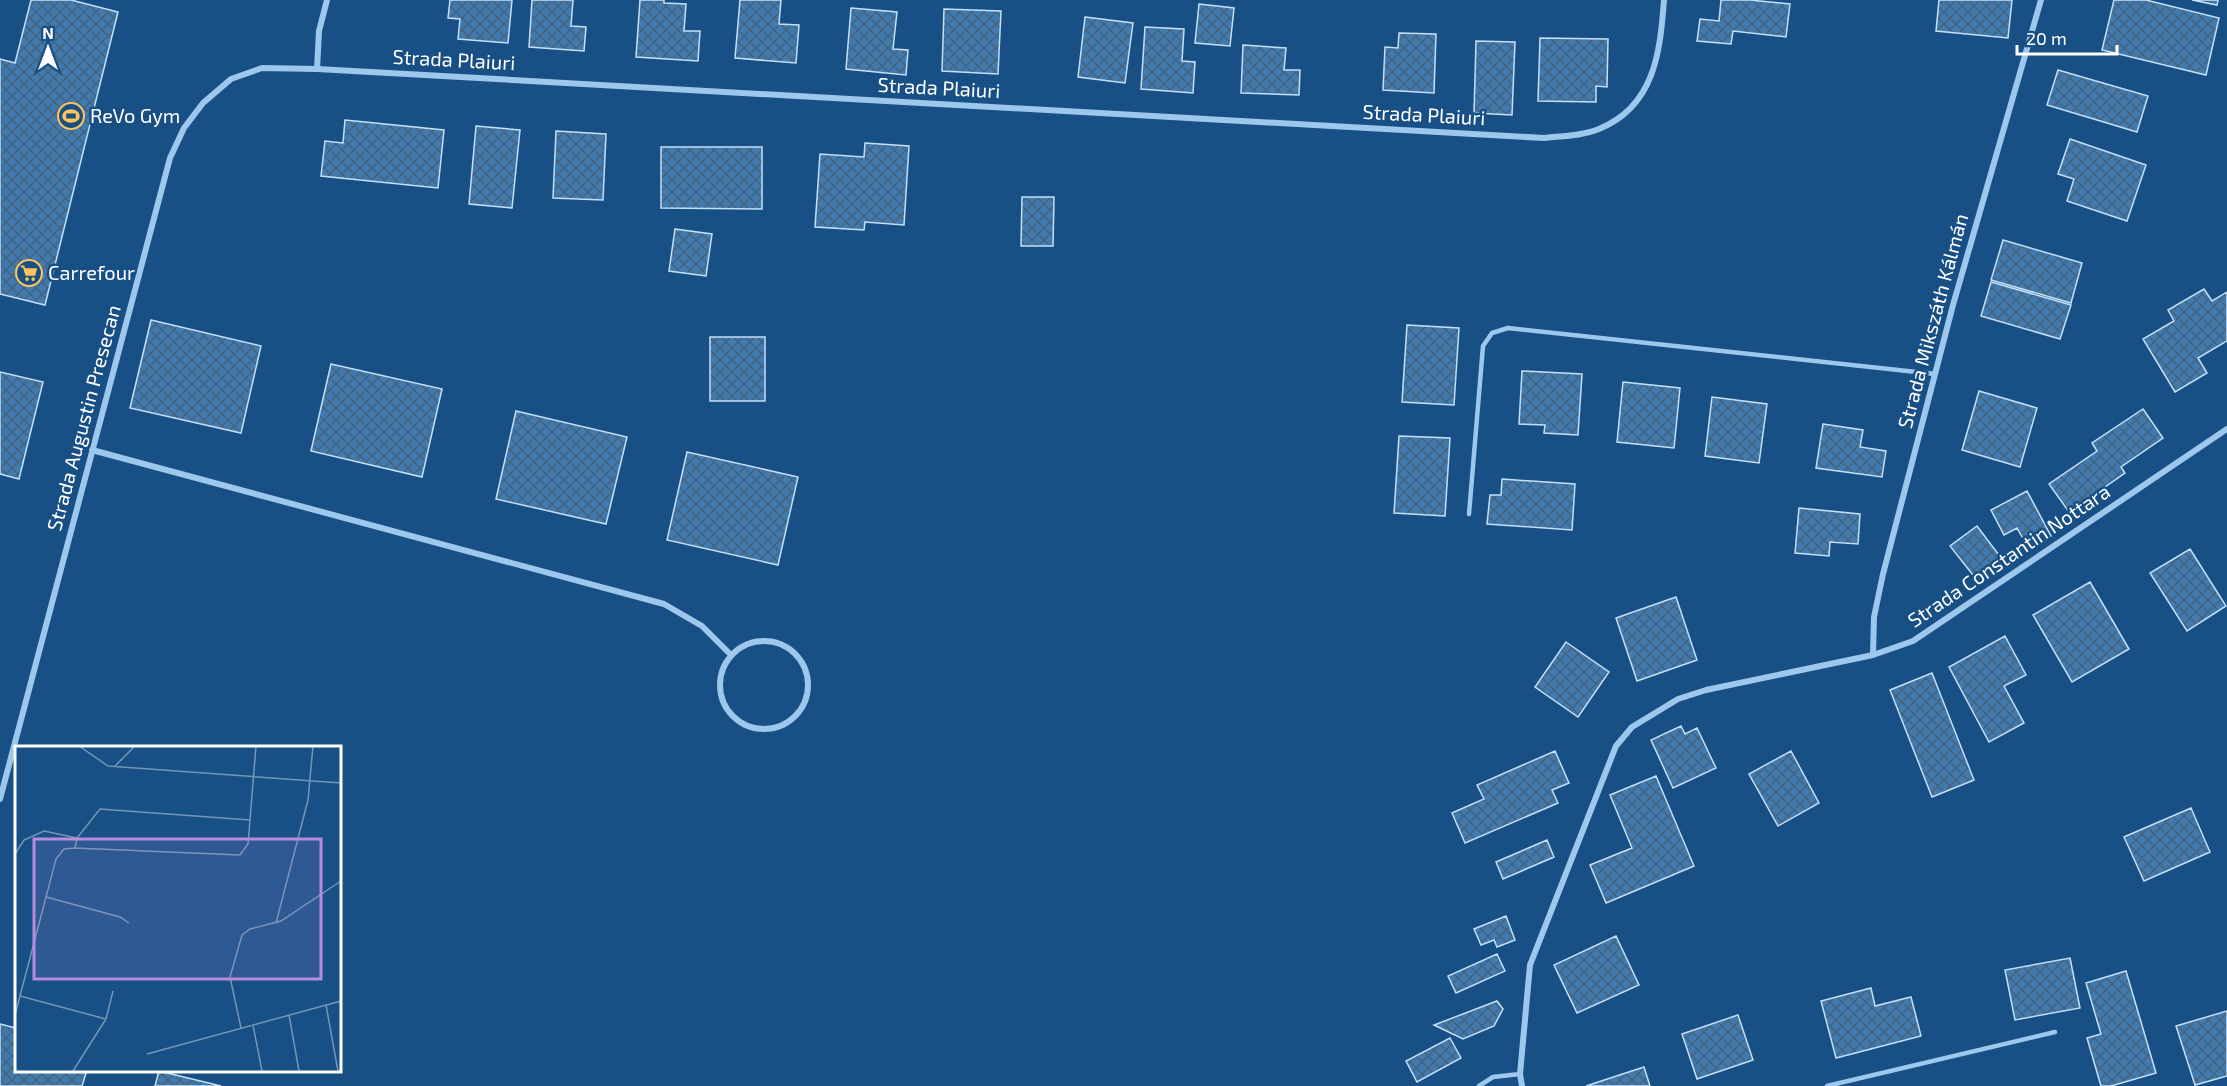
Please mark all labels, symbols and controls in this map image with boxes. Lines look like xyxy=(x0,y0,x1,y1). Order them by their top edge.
north arrow xyxy=(18,18,78,78)
scale bar xyxy=(2017,18,2118,56)
text: N xyxy=(42,23,54,42)
text: 20 m xyxy=(2026,27,2067,49)
street label: Strada Plaiuri xyxy=(392,44,516,74)
street label: Strada Plaiuri xyxy=(877,72,1001,102)
street label: Strada Plaiuri xyxy=(1362,99,1486,129)
sports icon: ReVo Gym xyxy=(56,101,86,131)
place label: ReVo Gym xyxy=(90,103,180,127)
street label: Strada Mikszáth Kálmán xyxy=(1892,211,1972,431)
supermarket icon: Carrefour xyxy=(14,258,44,288)
place label: Carrefour xyxy=(48,260,135,284)
street label: Strada Augustin Presecan xyxy=(41,302,125,533)
street label: Strada Constantin Nottara xyxy=(1903,478,2114,632)
inset map xyxy=(15,746,340,1071)

